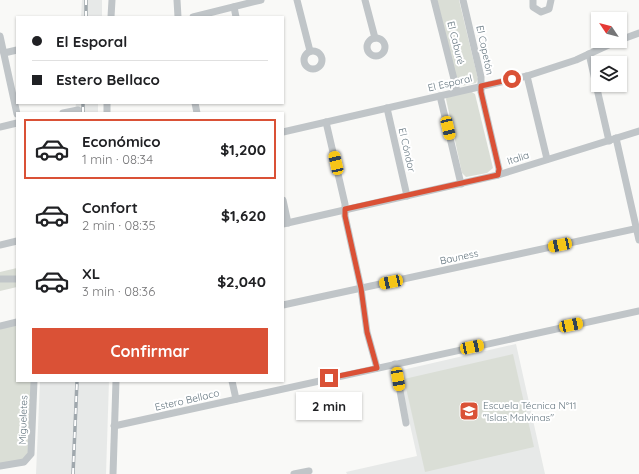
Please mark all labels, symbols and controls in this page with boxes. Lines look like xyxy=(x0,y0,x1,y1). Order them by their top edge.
north arrow xyxy=(591,12,627,48)
map controls xyxy=(591,12,627,92)
street label: El Caburé xyxy=(444,20,468,66)
street label: El Copetón xyxy=(473,24,497,76)
text: El Esporal xyxy=(56,32,127,51)
button: layers xyxy=(591,56,627,92)
text: Estero Bellaco xyxy=(56,70,160,89)
route start xyxy=(503,70,521,88)
street label: El Esporal xyxy=(426,72,474,94)
car xyxy=(439,115,457,141)
street label: El Cóndor xyxy=(396,127,418,174)
icon: car xyxy=(34,131,70,167)
text: Económico xyxy=(82,132,161,151)
text: $1,200 xyxy=(220,140,266,159)
street label: Italia xyxy=(505,148,531,168)
car xyxy=(327,150,345,176)
text: 1 min · 08:34 xyxy=(82,151,153,167)
icon: car xyxy=(34,197,70,233)
text: Confort xyxy=(82,198,138,217)
text: $1,620 xyxy=(221,206,266,225)
text: 2 min · 08:35 xyxy=(82,217,156,233)
car xyxy=(547,237,573,253)
street label: Bauness xyxy=(439,247,480,267)
icon: car xyxy=(34,263,70,299)
text: XL xyxy=(82,264,100,283)
text: $2,040 xyxy=(217,272,266,291)
car xyxy=(378,274,404,290)
text: 3 min · 08:36 xyxy=(82,283,155,299)
car xyxy=(558,317,584,333)
button: Confirmar xyxy=(32,328,268,374)
car xyxy=(459,339,485,355)
car xyxy=(390,366,406,392)
route end xyxy=(320,369,338,387)
street label: Estero Bellaco xyxy=(153,386,221,414)
callout: 2 min xyxy=(296,392,362,420)
street label: Migueletes xyxy=(16,395,30,445)
text: 2 min xyxy=(312,398,346,414)
place label: Escuela Técnica N°11 "Islas Malvinas" xyxy=(483,399,577,424)
school or university icon: Escuela Técnica N°11 "Islas Malvinas" xyxy=(458,400,480,422)

